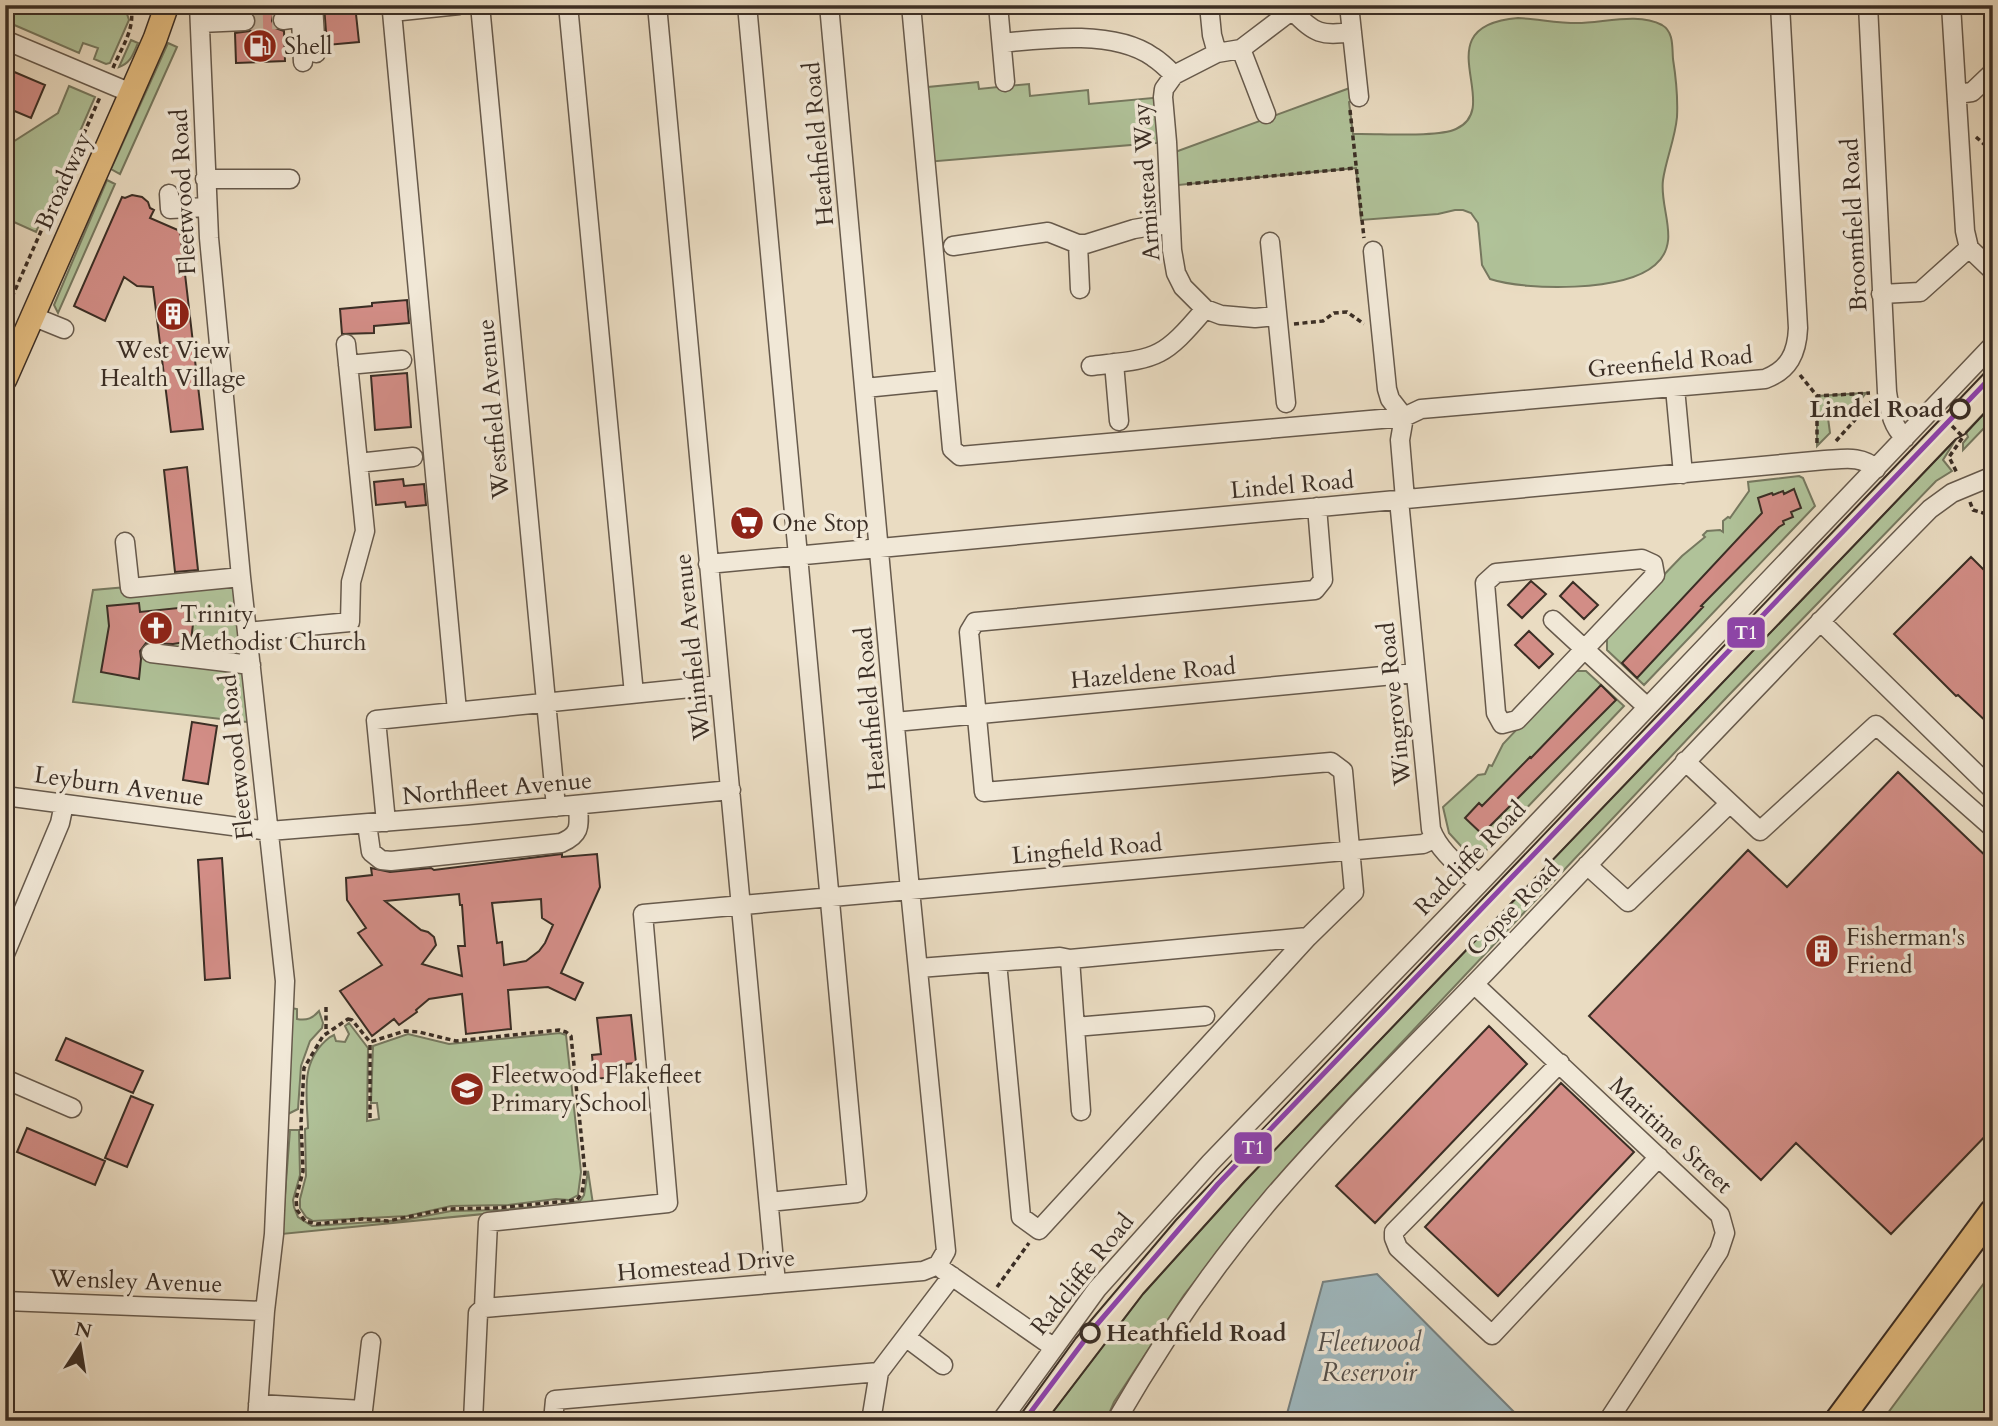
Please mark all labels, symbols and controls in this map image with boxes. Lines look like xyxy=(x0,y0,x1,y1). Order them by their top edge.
fuel station icon: Shell xyxy=(241,27,279,65)
place label: Shell xyxy=(284,30,332,63)
street label: Heathfield Road xyxy=(795,60,842,227)
street label: Armistead Way xyxy=(1124,101,1168,262)
street label: Fleetwood Road xyxy=(163,108,204,276)
street label: Broadway xyxy=(27,127,100,235)
street label: Broomfield Road xyxy=(1833,137,1876,313)
building icon: West View Health Village xyxy=(154,295,192,333)
street label: Westfield Avenue xyxy=(469,318,518,501)
place label: West View Health Village xyxy=(100,334,246,395)
street label: Greenfield Road xyxy=(1586,339,1754,386)
place label: Lindel Road xyxy=(1809,393,1944,426)
marker: Lindel Road xyxy=(1950,399,1970,419)
street label: Lindel Road xyxy=(1229,464,1355,507)
supermarket icon: One Stop xyxy=(728,504,766,542)
place label: One Stop xyxy=(772,507,869,540)
street label: Whinfield Avenue xyxy=(666,552,719,743)
place label: Trinity Methodist Church xyxy=(180,598,366,659)
church icon: Trinity Methodist Church xyxy=(137,609,175,647)
line badge: T1 xyxy=(1726,616,1766,649)
street label: Wingrove Road xyxy=(1369,620,1420,788)
text: T1 xyxy=(1734,620,1758,646)
street label: Heathfield Road xyxy=(847,625,894,792)
street label: Hazeldene Road xyxy=(1069,650,1237,697)
street label: Fleetwood Road xyxy=(211,672,262,841)
street label: Leyburn Avenue xyxy=(32,758,206,815)
street label: Northfleet Avenue xyxy=(401,764,593,813)
street label: Radcliffe Road xyxy=(1407,793,1534,923)
street label: Lingfield Road xyxy=(1010,826,1164,873)
street label: Copse Road xyxy=(1459,853,1568,964)
place label: Fisherman's Friend xyxy=(1846,921,1965,982)
building icon: Fisherman's Friend xyxy=(1803,932,1841,970)
place label: Fleetwood Flakefleet Primary School xyxy=(491,1059,702,1120)
street label: Maritime Street xyxy=(1602,1069,1740,1202)
school or university icon: Fleetwood Flakefleet Primary School xyxy=(448,1070,486,1108)
line badge: T1 xyxy=(1233,1131,1273,1165)
text: T1 xyxy=(1241,1135,1265,1161)
street label: Radcliffe Road xyxy=(1023,1206,1142,1342)
street label: Homestead Drive xyxy=(616,1241,796,1290)
street label: Wensley Avenue xyxy=(48,1262,223,1301)
north arrow xyxy=(46,1310,116,1380)
text: N xyxy=(73,1316,95,1345)
place label: Heathfield Road xyxy=(1106,1317,1287,1350)
marker: Heathfield Road xyxy=(1080,1323,1100,1343)
water label: Fleetwood Reservoir xyxy=(1317,1325,1422,1390)

